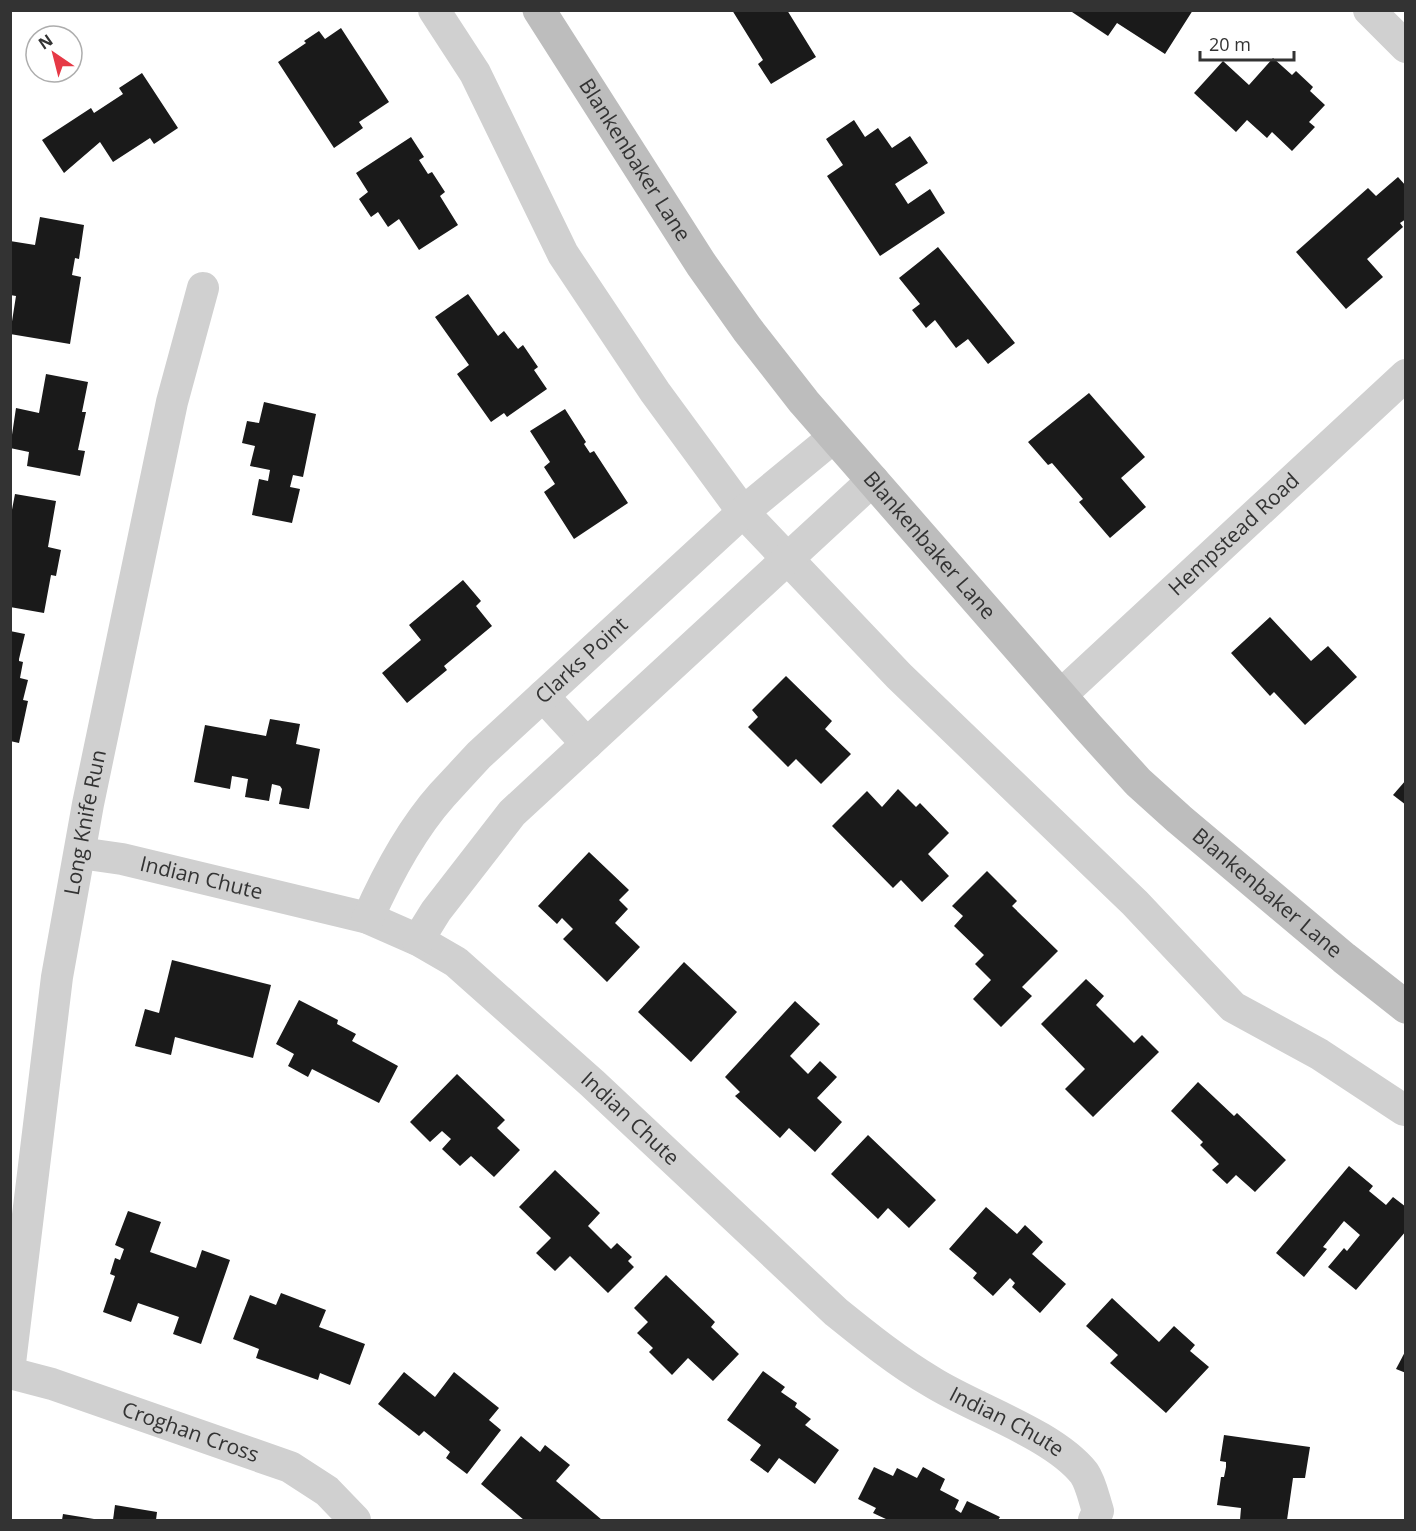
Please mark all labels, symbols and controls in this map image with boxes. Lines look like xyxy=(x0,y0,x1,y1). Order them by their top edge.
north arrow xyxy=(24,24,84,84)
scale bar xyxy=(1200,24,1294,62)
text: N xyxy=(34,29,57,54)
text: 20 m xyxy=(1209,32,1251,56)
street label: Blankenbaker Lane xyxy=(573,73,698,246)
street label: Blankenbaker Lane xyxy=(858,465,1002,625)
street label: Hempstead Road xyxy=(1162,466,1305,602)
street label: Clarks Point xyxy=(529,610,633,710)
street label: Long Knife Run xyxy=(57,747,112,897)
street label: Blankenbaker Lane xyxy=(1187,821,1349,964)
street label: Indian Chute xyxy=(137,849,266,905)
street label: Indian Chute xyxy=(575,1065,686,1171)
street label: Indian Chute xyxy=(945,1379,1070,1462)
street label: Croghan Cross xyxy=(118,1395,263,1468)

